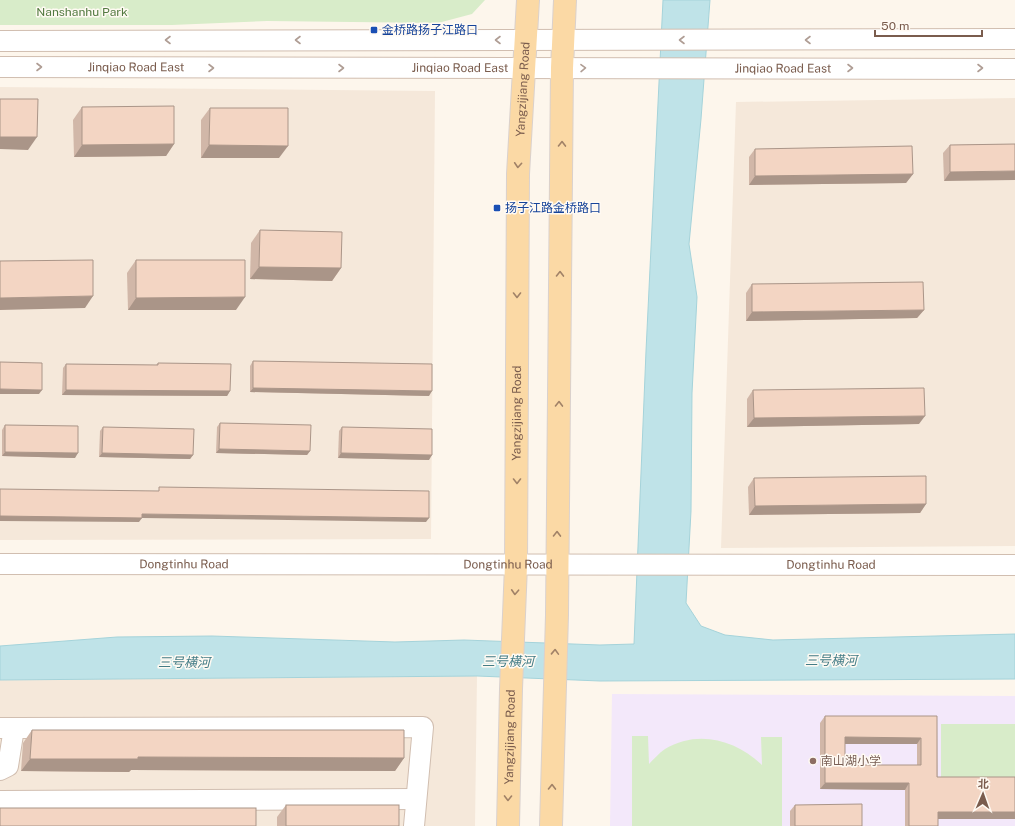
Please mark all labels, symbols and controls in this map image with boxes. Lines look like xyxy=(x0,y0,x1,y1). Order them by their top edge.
park label: Nanshanhu Park xyxy=(36,5,128,19)
scale bar xyxy=(875,12,982,38)
text: 50 m xyxy=(881,19,909,33)
place label: 金桥路扬子江路口 xyxy=(382,23,478,37)
marker: 金桥路扬子江路口 xyxy=(369,25,379,35)
one-way arrow xyxy=(165,36,171,45)
one-way arrow xyxy=(295,36,301,44)
one-way arrow xyxy=(495,36,501,44)
one-way arrow xyxy=(679,36,685,44)
one-way arrow xyxy=(805,36,811,44)
street label: Yangzijiang Road xyxy=(513,41,533,137)
street label: Jinqiao Road East xyxy=(87,60,185,74)
street label: Jinqiao Road East xyxy=(411,61,509,75)
street label: Jinqiao Road East xyxy=(734,61,832,76)
one-way arrow xyxy=(36,63,42,71)
one-way arrow xyxy=(208,64,214,72)
one-way arrow xyxy=(338,64,344,72)
one-way arrow xyxy=(580,64,586,72)
one-way arrow xyxy=(847,64,853,72)
one-way arrow xyxy=(977,64,983,72)
one-way arrow xyxy=(557,141,566,147)
one-way arrow xyxy=(514,162,523,168)
place label: 扬子江路金桥路口 xyxy=(505,201,601,215)
marker: 扬子江路金桥路口 xyxy=(492,203,502,213)
one-way arrow xyxy=(556,271,564,277)
one-way arrow xyxy=(513,292,521,298)
street label: Yangzijiang Road xyxy=(510,366,524,461)
one-way arrow xyxy=(554,401,563,407)
one-way arrow xyxy=(513,478,521,484)
one-way arrow xyxy=(553,531,561,537)
street label: Dongtinhu Road xyxy=(139,557,229,571)
street label: Dongtinhu Road xyxy=(463,557,553,572)
street label: Dongtinhu Road xyxy=(786,558,876,572)
one-way arrow xyxy=(511,589,519,595)
one-way arrow xyxy=(551,649,559,655)
water label: 三号横河 xyxy=(805,653,860,668)
water label: 三号横河 xyxy=(482,654,537,669)
water label: 三号横河 xyxy=(158,655,213,670)
street label: Yangzijiang Road xyxy=(502,689,518,785)
place label: 南山湖小学 xyxy=(821,754,881,768)
marker: 南山湖小学 xyxy=(808,756,818,766)
north arrow xyxy=(963,774,1003,814)
text: 北 xyxy=(978,778,989,790)
one-way arrow xyxy=(548,784,556,790)
one-way arrow xyxy=(504,795,512,801)

